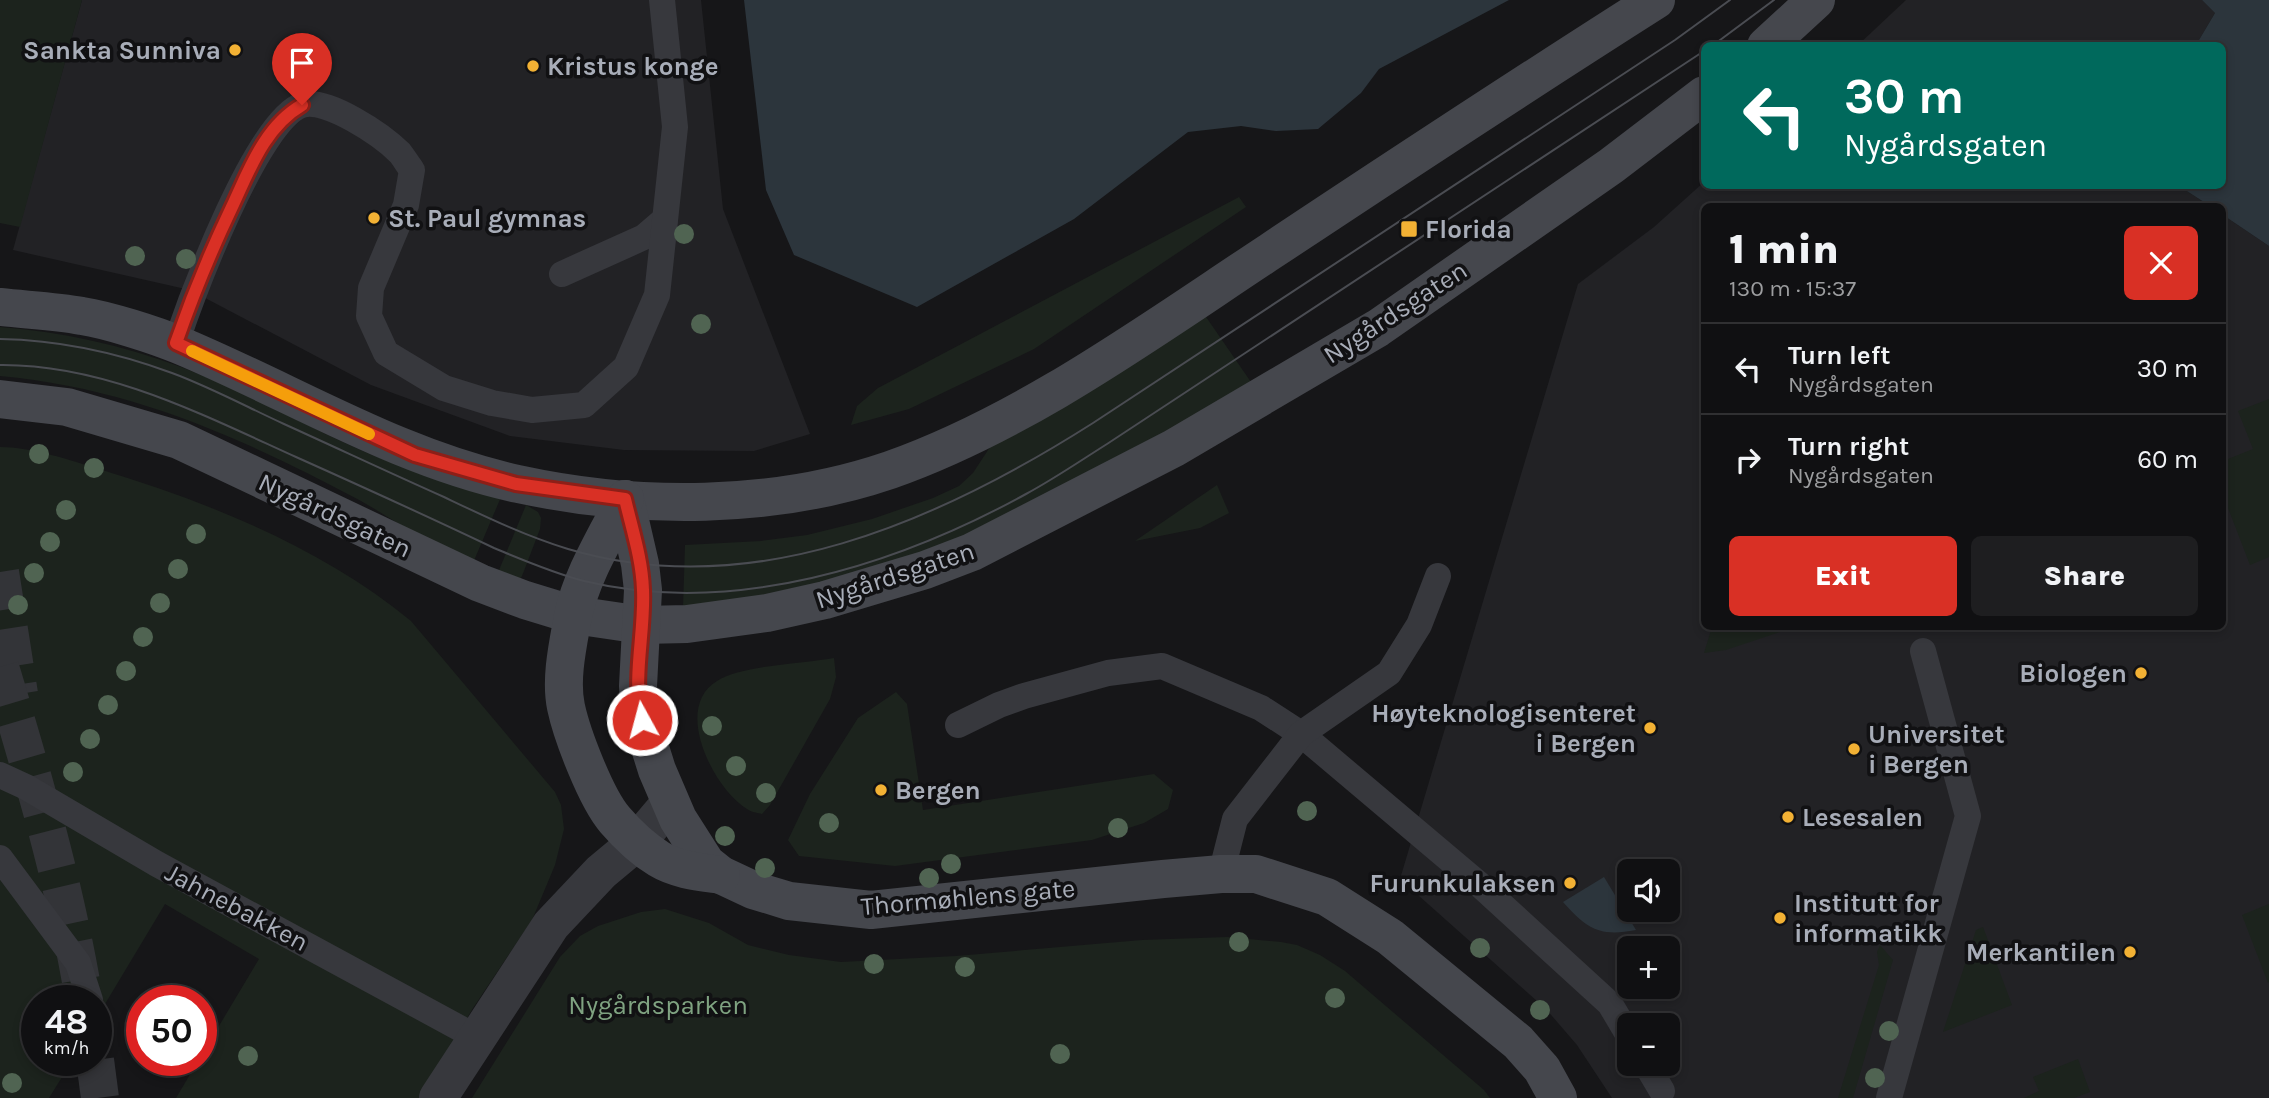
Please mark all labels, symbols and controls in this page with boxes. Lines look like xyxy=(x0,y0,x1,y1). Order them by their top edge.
pin xyxy=(272,33,332,105)
place label: Sankta Sunniva xyxy=(23,35,221,66)
marker: Sankta Sunniva xyxy=(227,42,243,58)
icon: arrive xyxy=(283,44,321,82)
place label: Kristus konge xyxy=(547,51,719,82)
marker: Kristus konge xyxy=(525,58,541,74)
text: 30 m xyxy=(1844,68,1964,125)
icon: left xyxy=(1729,70,1820,161)
text: Nygårdsgaten xyxy=(1844,127,2047,164)
place label: St. Paul gymnas xyxy=(388,203,586,234)
marker: St. Paul gymnas xyxy=(366,210,382,226)
place label: Florida xyxy=(1425,214,1512,245)
marker: Florida xyxy=(1399,219,1419,239)
text: 1 min xyxy=(1729,224,1839,274)
button: close xyxy=(2124,226,2198,300)
street label: Nygårdsgaten xyxy=(1318,254,1473,370)
text: 130 m · 15:37 xyxy=(1729,275,1856,302)
text: Turn left xyxy=(1788,340,1890,371)
icon: left xyxy=(1729,350,1767,388)
text: 30 m xyxy=(2137,353,2198,384)
text: Nygårdsgaten xyxy=(1788,371,1934,398)
text: Turn right xyxy=(1788,431,1909,462)
icon: right xyxy=(1729,441,1767,479)
text: 60 m xyxy=(2137,444,2198,475)
text: Nygårdsgaten xyxy=(1788,462,1934,489)
street label: Nygårdsgaten xyxy=(253,467,416,564)
street label: Nygårdsgaten xyxy=(812,535,978,616)
button: Exit xyxy=(1729,536,1957,616)
button: Share xyxy=(1971,536,2198,616)
place label: Biologen xyxy=(2019,658,2127,689)
marker: Biologen xyxy=(2133,665,2149,681)
position arrow xyxy=(605,683,679,757)
place label: Høyteknologisenteret i Bergen xyxy=(1371,698,1636,759)
place label: Universitet i Bergen xyxy=(1868,719,2005,780)
marker: Høyteknologisenteret i Bergen xyxy=(1642,720,1658,736)
marker: Universitet i Bergen xyxy=(1846,741,1862,757)
place label: Bergen xyxy=(895,775,981,806)
marker: Bergen xyxy=(873,782,889,798)
place label: Lesesalen xyxy=(1802,802,1923,833)
marker: Lesesalen xyxy=(1780,809,1796,825)
street label: Jahnebakken xyxy=(160,857,314,958)
map controls xyxy=(1617,859,1680,1076)
button: sound xyxy=(1617,859,1680,922)
place label: Furunkulaksen xyxy=(1370,868,1556,899)
street label: Thormøhlens gate xyxy=(860,873,1076,922)
marker: Furunkulaksen xyxy=(1562,875,1578,891)
place label: Institutt for informatikk xyxy=(1794,888,1943,949)
marker: Institutt for informatikk xyxy=(1772,910,1788,926)
button: + xyxy=(1617,936,1680,999)
place label: Merkantilen xyxy=(1966,937,2116,968)
marker: Merkantilen xyxy=(2122,944,2138,960)
speed limit sign: 50 xyxy=(126,985,217,1076)
park label: Nygårdsparken xyxy=(568,990,748,1021)
text: 48 xyxy=(45,1001,88,1042)
button: − xyxy=(1617,1013,1680,1076)
text: km/h xyxy=(44,1037,89,1059)

